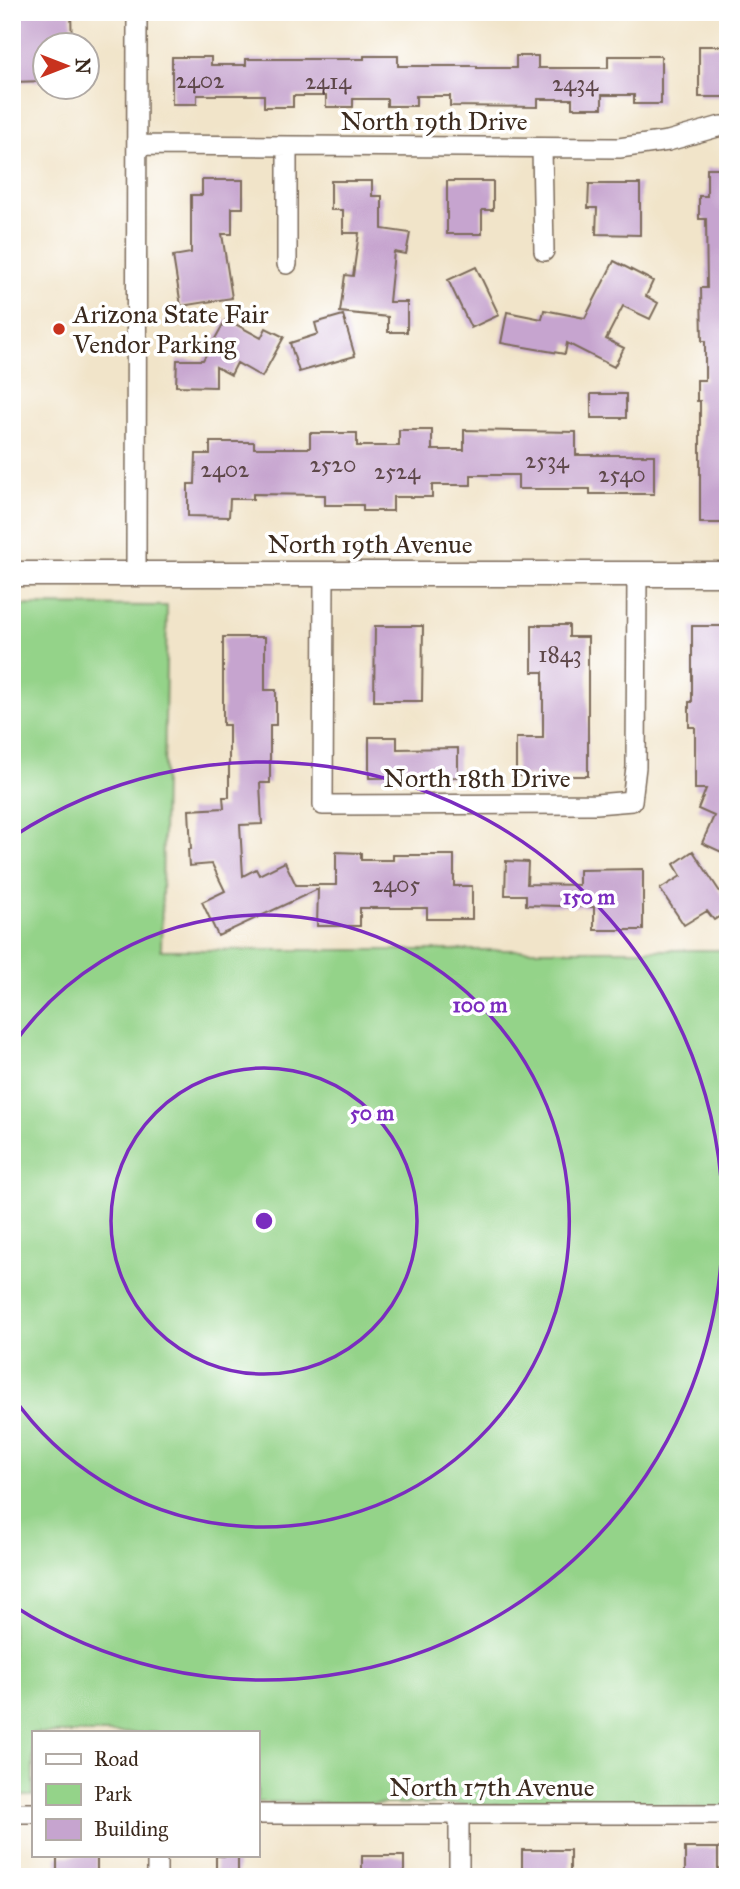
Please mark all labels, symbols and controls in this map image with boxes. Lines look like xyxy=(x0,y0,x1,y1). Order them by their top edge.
north arrow xyxy=(32,32,102,102)
text: N xyxy=(71,58,94,74)
house number: 2402 xyxy=(176,66,225,94)
house number: 2414 xyxy=(305,67,352,95)
house number: 2434 xyxy=(552,69,599,97)
street label: North 19th Drive xyxy=(340,105,528,137)
place label: Arizona State Fair Vendor Parking xyxy=(72,298,269,360)
marker: Arizona State Fair Vendor Parking xyxy=(51,321,67,337)
house number: 2534 xyxy=(525,446,570,474)
house number: 2520 xyxy=(310,450,356,478)
house number: 2402 xyxy=(201,455,250,483)
house number: 2524 xyxy=(374,457,421,485)
house number: 2540 xyxy=(598,460,646,488)
street label: North 19th Avenue xyxy=(267,528,473,560)
house number: 1843 xyxy=(538,640,582,668)
street label: North 18th Drive xyxy=(383,762,571,794)
house number: 2405 xyxy=(372,870,420,898)
text: 150 m xyxy=(563,884,615,910)
text: 100 m xyxy=(453,992,508,1018)
text: 50 m xyxy=(350,1100,394,1126)
centre of rings xyxy=(252,1209,276,1233)
legend xyxy=(32,1731,259,1857)
text: Road xyxy=(94,1746,139,1772)
street label: North 17th Avenue xyxy=(389,1771,595,1803)
text: Park xyxy=(94,1781,132,1807)
text: Building xyxy=(94,1816,168,1842)

